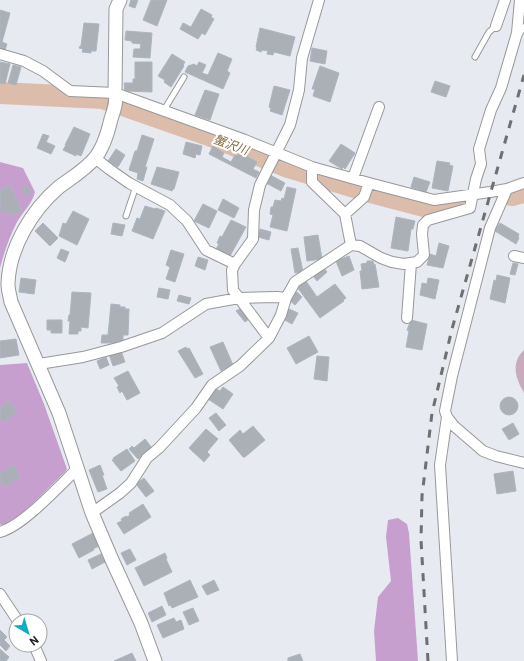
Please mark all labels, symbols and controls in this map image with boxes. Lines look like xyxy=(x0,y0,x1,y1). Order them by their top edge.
water label: 蟹沢川 xyxy=(212,132,252,158)
north arrow xyxy=(8,613,48,653)
text: N xyxy=(27,633,41,648)

